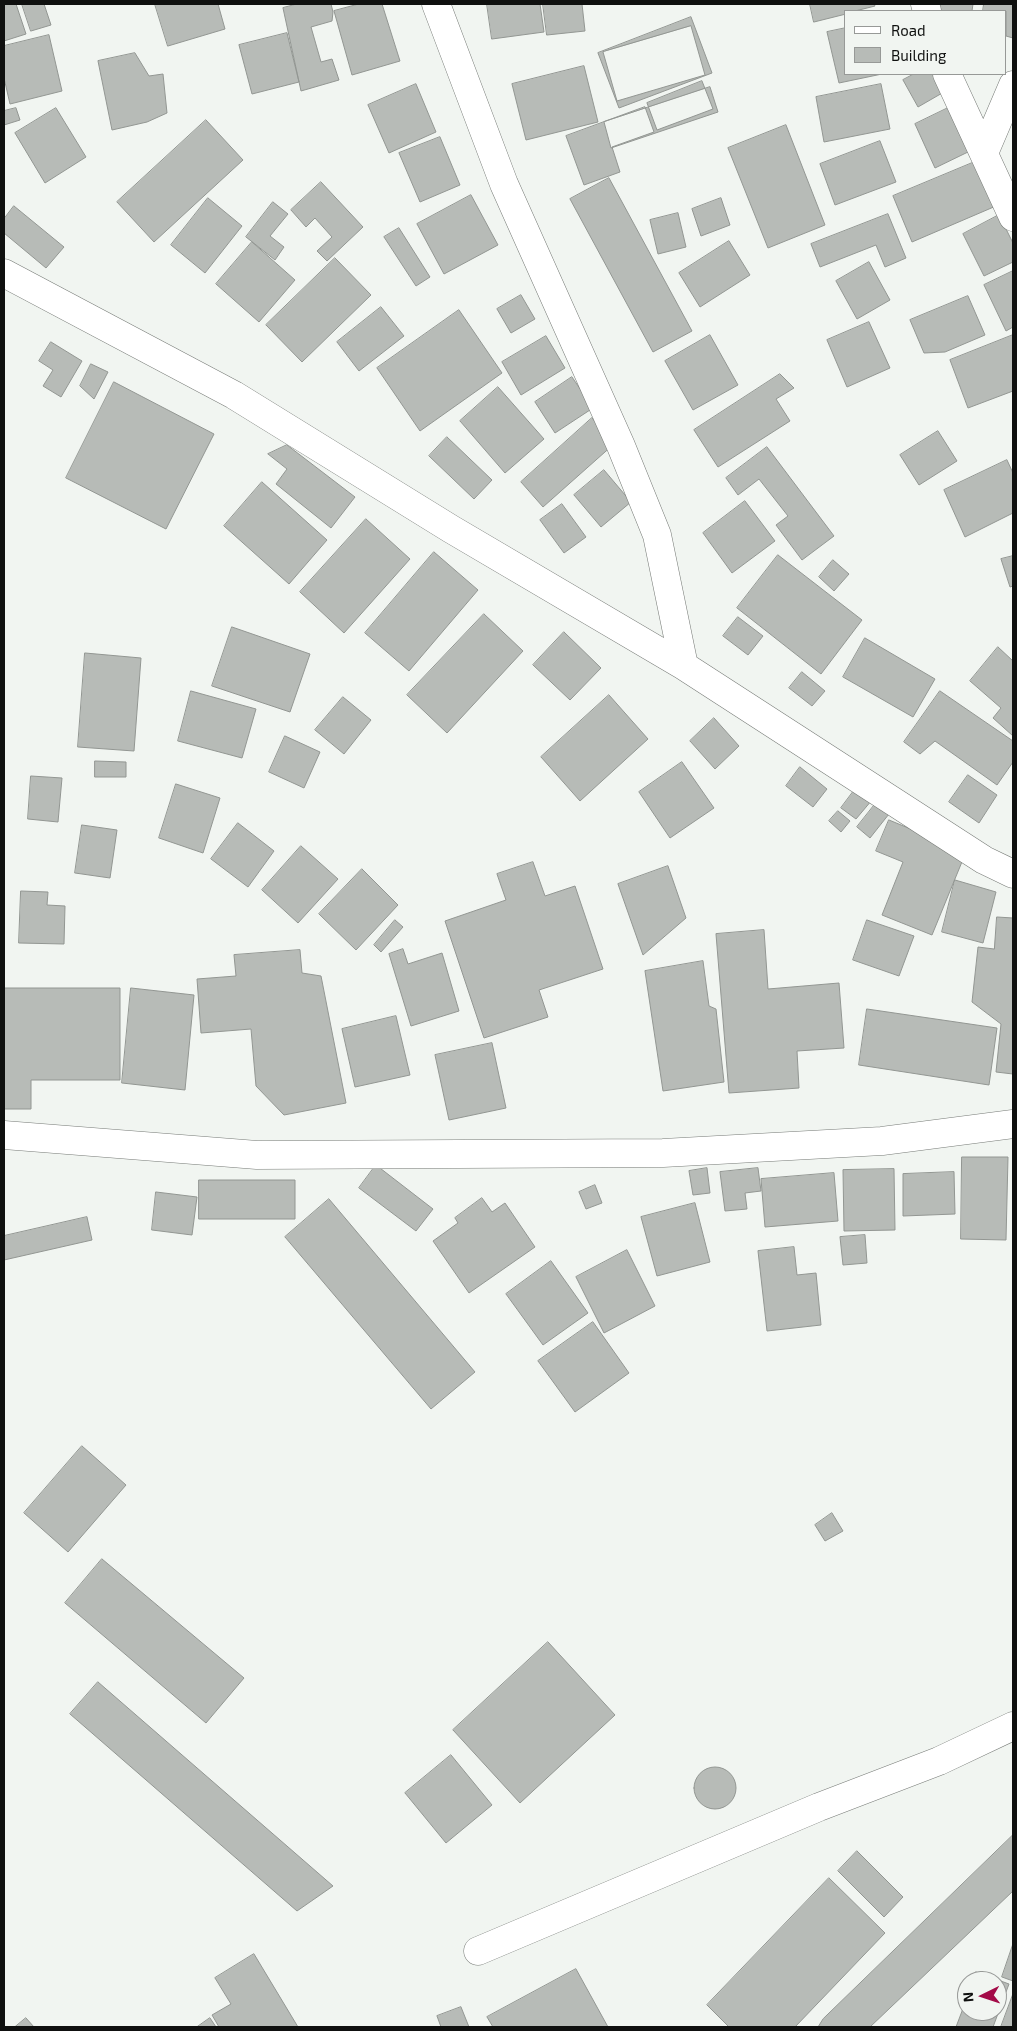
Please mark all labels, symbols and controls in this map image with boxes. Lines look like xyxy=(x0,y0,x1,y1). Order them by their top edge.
legend xyxy=(844,10,1007,75)
text: Road xyxy=(891,21,926,39)
text: Building xyxy=(891,46,946,64)
north arrow xyxy=(957,1971,1007,2021)
text: N xyxy=(959,1991,976,2003)

